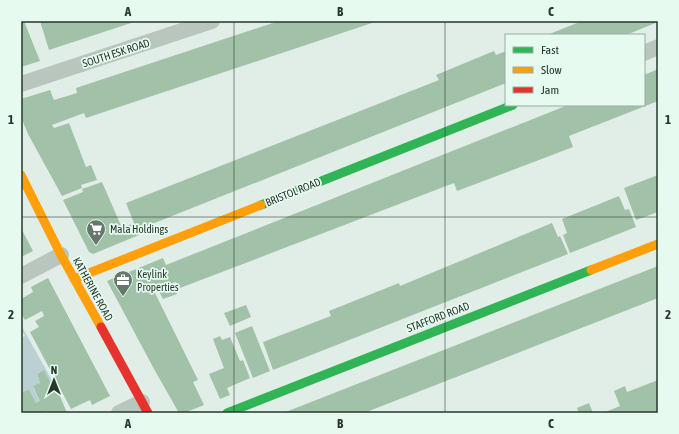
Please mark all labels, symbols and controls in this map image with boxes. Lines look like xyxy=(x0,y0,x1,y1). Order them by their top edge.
text: A xyxy=(124,4,132,19)
text: B xyxy=(337,4,344,19)
text: C xyxy=(548,4,554,19)
legend xyxy=(505,34,645,106)
street label: SOUTH ESK ROAD xyxy=(81,37,151,69)
text: Fast xyxy=(541,43,559,57)
text: Slow xyxy=(541,63,562,77)
text: Jam xyxy=(541,83,559,97)
text: 1 xyxy=(8,112,14,127)
text: 1 xyxy=(665,112,671,127)
street label: BRISTOL ROAD xyxy=(264,176,322,208)
supermarket icon: Mala Holdings xyxy=(85,218,107,246)
place label: Mala Holdings xyxy=(110,223,168,235)
street label: KATHERINE ROAD xyxy=(71,255,115,323)
place label: Keylink Properties xyxy=(137,268,179,293)
office icon: Keylink Properties xyxy=(112,269,134,297)
street label: STAFFORD ROAD xyxy=(405,300,471,334)
text: 2 xyxy=(8,307,14,322)
text: 2 xyxy=(665,307,671,322)
north arrow xyxy=(34,360,74,400)
text: N xyxy=(51,364,57,376)
text: A xyxy=(124,416,132,431)
text: B xyxy=(337,416,344,431)
text: C xyxy=(548,416,554,431)

